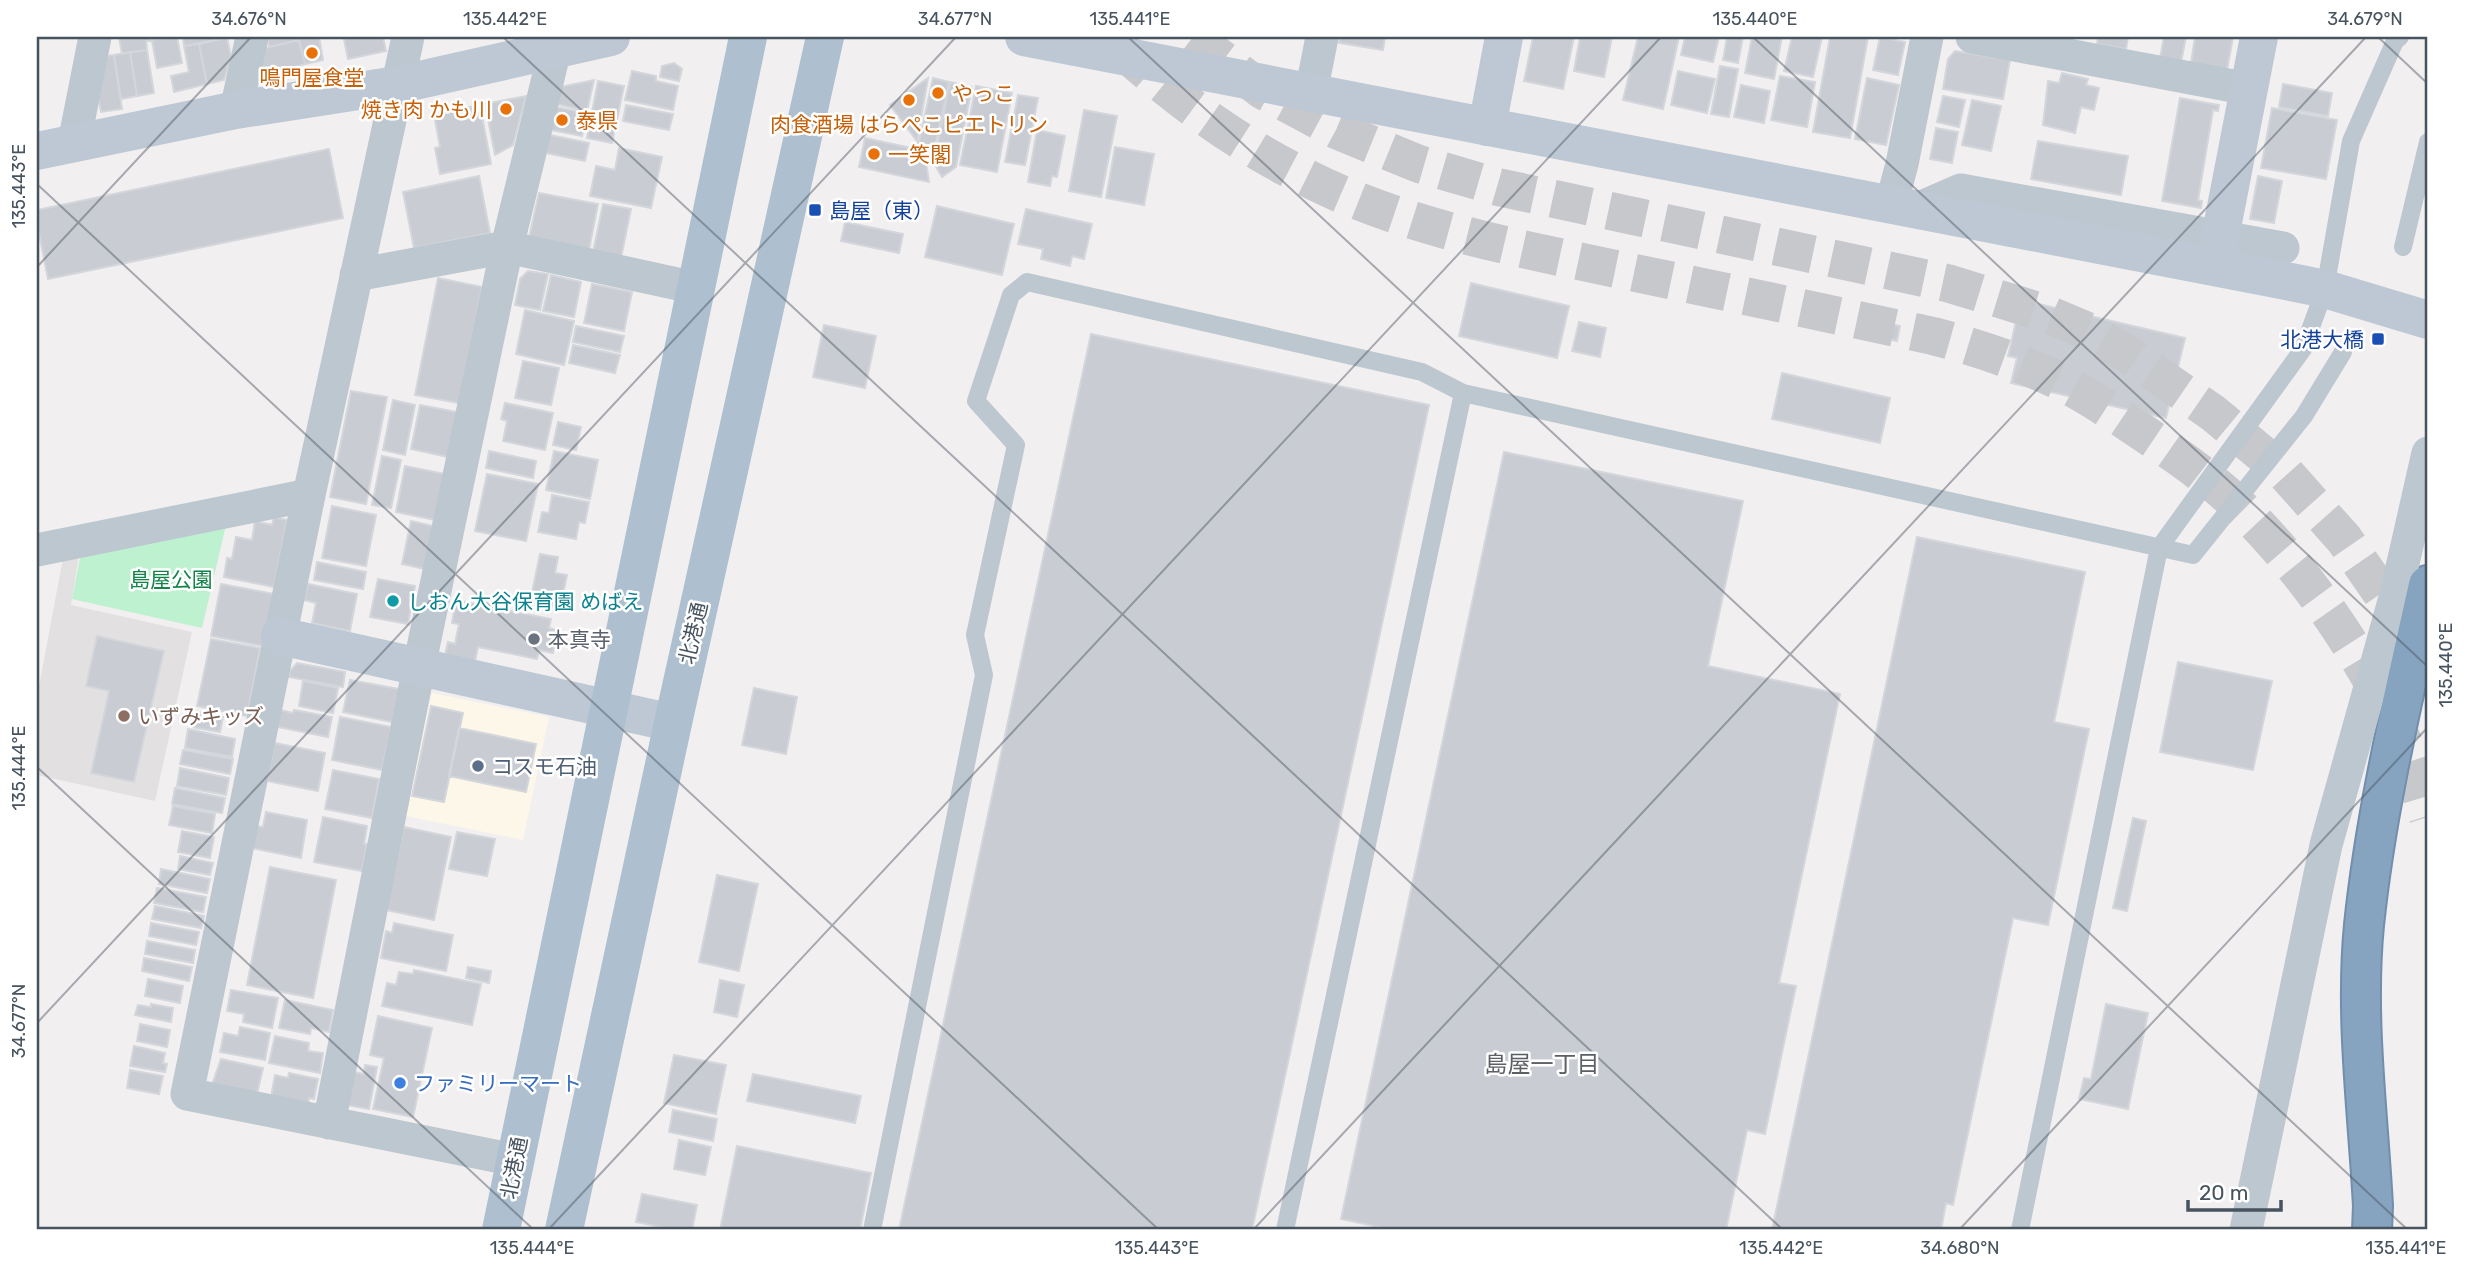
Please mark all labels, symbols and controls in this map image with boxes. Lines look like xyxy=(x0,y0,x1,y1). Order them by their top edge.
text: 34.676°N xyxy=(211,8,287,30)
text: 135.442°E xyxy=(463,8,547,30)
text: 34.677°N xyxy=(918,8,992,30)
text: 135.441°E xyxy=(1090,8,1170,30)
text: 135.440°E xyxy=(1713,8,1798,30)
text: 34.679°N xyxy=(2327,8,2403,30)
marker: 鳴門屋食堂 xyxy=(304,45,320,61)
place label: 鳴門屋食堂 xyxy=(260,65,365,90)
place label: やっこ xyxy=(952,81,1015,106)
marker: やっこ xyxy=(930,85,946,101)
marker: 肉食酒場 はらぺこピエトリン xyxy=(901,92,917,108)
place label: 焼き肉 かも川 xyxy=(361,97,492,122)
marker: 焼き肉 かも川 xyxy=(498,101,514,117)
place label: 泰県 xyxy=(576,108,618,133)
marker: 泰県 xyxy=(554,112,570,128)
place label: 肉食酒場 はらぺこピエトリン xyxy=(770,112,1048,137)
place label: 一笑閣 xyxy=(888,142,951,167)
text: 135.443°E xyxy=(8,144,30,228)
marker: 一笑閣 xyxy=(866,146,882,162)
place label: 島屋（東） xyxy=(829,198,934,223)
marker: 島屋（東） xyxy=(807,202,823,218)
place label: 北港大橋 xyxy=(2280,327,2364,352)
marker: 北港大橋 xyxy=(2370,331,2386,347)
park label: 島屋公園 xyxy=(129,567,213,592)
place label: しおん大谷保育園 めばえ xyxy=(407,589,643,614)
marker: しおん大谷保育園 めばえ xyxy=(385,593,401,609)
street label: 北港通 xyxy=(674,599,712,667)
text: 135.440°E xyxy=(2435,623,2457,708)
place label: 本真寺 xyxy=(548,627,611,652)
marker: 本真寺 xyxy=(526,631,542,647)
place label: いずみキッズ xyxy=(138,704,264,729)
marker: いずみキッズ xyxy=(116,708,132,724)
text: 135.444°E xyxy=(8,726,30,810)
place label: コスモ石油 xyxy=(492,754,597,779)
marker: コスモ石油 xyxy=(470,758,486,774)
text: 34.677°N xyxy=(8,984,30,1058)
district label: 島屋一丁目 xyxy=(1485,1050,1600,1078)
place label: ファミリーマート xyxy=(414,1071,582,1096)
marker: ファミリーマート xyxy=(392,1075,408,1091)
street label: 北港通 xyxy=(496,1135,532,1201)
scale bar xyxy=(2188,1169,2281,1213)
text: 20 m xyxy=(2199,1180,2248,1205)
text: 135.444°E xyxy=(490,1237,574,1259)
text: 135.443°E xyxy=(1115,1237,1199,1259)
text: 135.442°E xyxy=(1739,1237,1823,1259)
text: 34.680°N xyxy=(1920,1237,2000,1259)
text: 135.441°E xyxy=(2366,1237,2446,1259)

